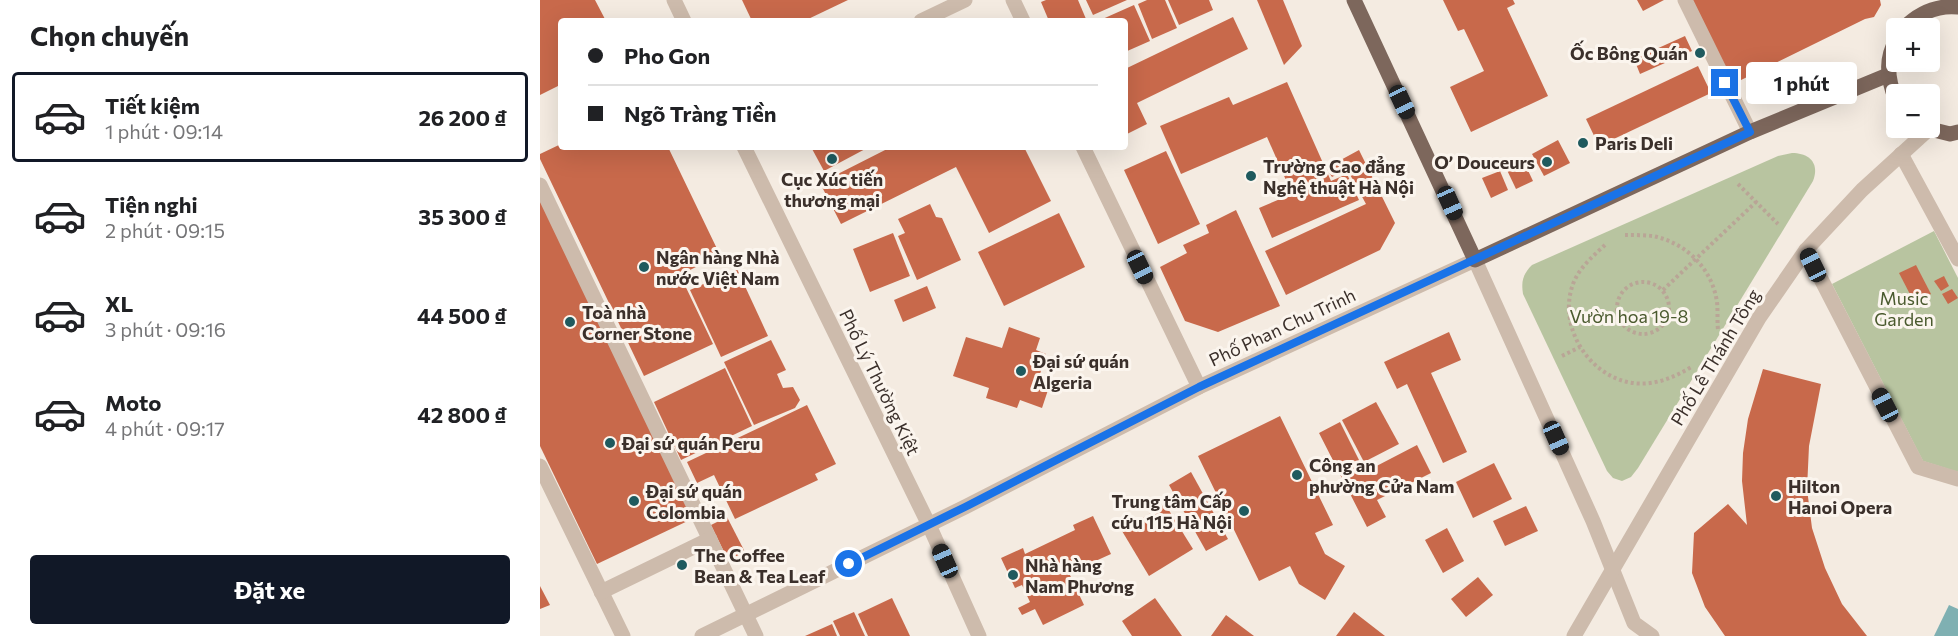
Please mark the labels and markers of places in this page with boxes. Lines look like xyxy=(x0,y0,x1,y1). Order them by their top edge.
place label: Ốc Bông Quán xyxy=(1570,40,1688,64)
marker: Ốc Bông Quán xyxy=(1693,46,1707,60)
place label: Paris Deli xyxy=(1595,132,1673,154)
marker: Paris Deli xyxy=(1576,136,1590,150)
place label: O’ Douceurs xyxy=(1434,151,1535,173)
marker: Cục Xúc tiến thương mại xyxy=(825,152,839,166)
place label: Trường Cao đẳng Nghệ thuật Hà Nội xyxy=(1263,155,1414,198)
marker: O’ Douceurs xyxy=(1540,155,1554,169)
place label: Cục Xúc tiến thương mại xyxy=(781,168,883,211)
marker: Trường Cao đẳng Nghệ thuật Hà Nội xyxy=(1244,169,1258,183)
place label: Ngân hàng Nhà nước Việt Nam xyxy=(656,246,780,289)
marker: Ngân hàng Nhà nước Việt Nam xyxy=(637,260,651,274)
place label: Toà nhà Corner Stone xyxy=(582,301,692,344)
marker: Toà nhà Corner Stone xyxy=(563,315,577,329)
place label: Đại sứ quán Algeria xyxy=(1032,350,1129,393)
marker: Đại sứ quán Algeria xyxy=(1014,364,1028,378)
place label: Đại sứ quán Peru xyxy=(621,432,760,454)
marker: Đại sứ quán Peru xyxy=(603,436,617,450)
place label: Công an phường Cửa Nam xyxy=(1309,454,1455,497)
marker: Công an phường Cửa Nam xyxy=(1290,468,1304,482)
place label: Hilton Hanoi Opera xyxy=(1788,475,1892,518)
place label: Đại sứ quán Colombia xyxy=(645,480,742,523)
marker: Hilton Hanoi Opera xyxy=(1769,489,1783,503)
place label: Trung tâm Cấp cứu 115 Hà Nội xyxy=(1111,490,1232,533)
marker: Đại sứ quán Colombia xyxy=(627,494,641,508)
marker: Trung tâm Cấp cứu 115 Hà Nội xyxy=(1237,504,1251,518)
place label: The Coffee Bean & Tea Leaf xyxy=(694,544,826,587)
place label: Nhà hàng Nam Phương xyxy=(1025,554,1134,597)
marker: The Coffee Bean & Tea Leaf xyxy=(675,558,689,572)
marker: Nhà hàng Nam Phương xyxy=(1006,568,1020,582)

